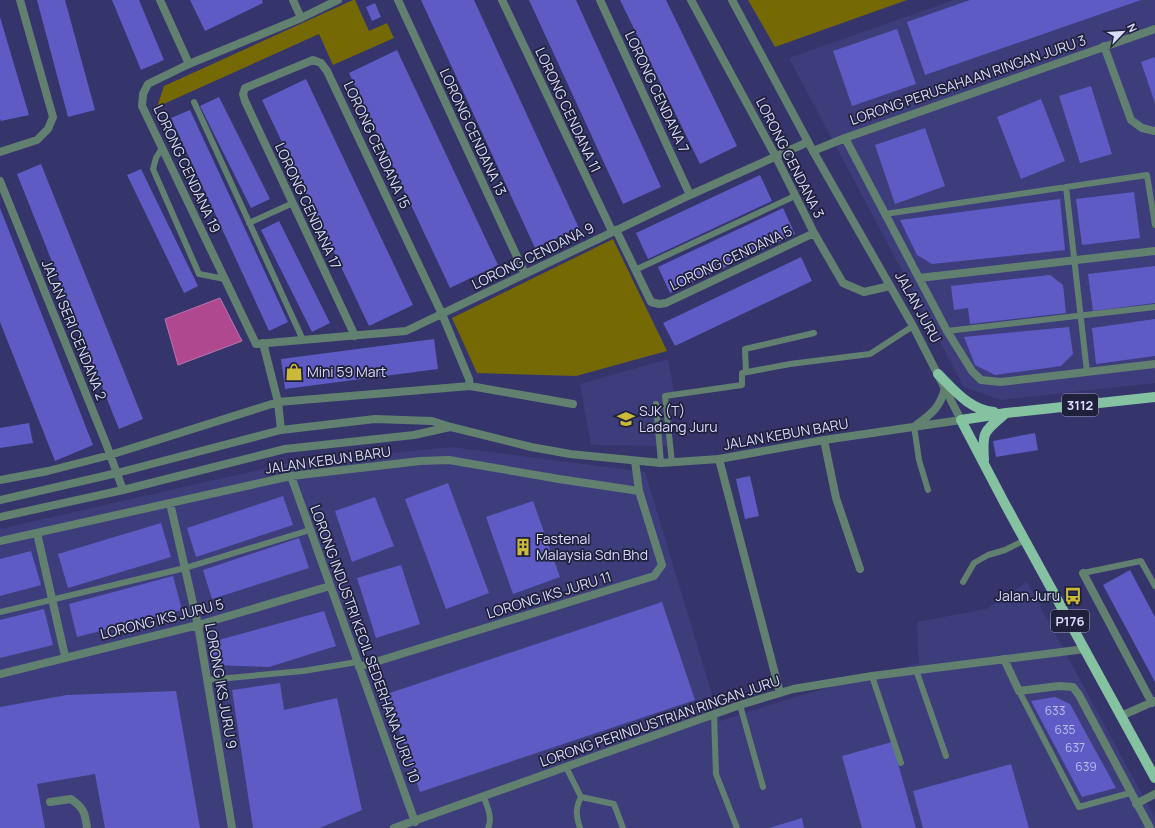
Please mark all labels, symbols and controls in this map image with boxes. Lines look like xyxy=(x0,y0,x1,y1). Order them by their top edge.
north arrow xyxy=(1103,12,1143,52)
text: N xyxy=(1124,21,1141,34)
street label: LORONG CENDANA 7 xyxy=(621,28,694,156)
street label: LORONG PERUSAHAAN RINGAN JURU 3 xyxy=(847,30,1088,129)
street label: LORONG CENDANA 11 xyxy=(531,44,606,175)
street label: LORONG CENDANA 13 xyxy=(436,65,511,198)
street label: LORONG CENDANA 15 xyxy=(340,78,415,212)
street label: LORONG CENDANA 3 xyxy=(752,94,829,221)
street label: LORONG CENDANA 19 xyxy=(149,102,225,236)
street label: LORONG CENDANA 17 xyxy=(271,139,346,272)
street label: LORONG CENDANA 9 xyxy=(469,218,597,293)
street label: LORONG CENDANA 5 xyxy=(666,221,795,294)
street label: JALAN SERI CENDANA 2 xyxy=(38,257,111,403)
street label: JALAN JURU xyxy=(891,268,946,346)
shop icon: Mini 59 Mart xyxy=(284,362,304,382)
place label: Mini 59 Mart xyxy=(307,362,387,381)
road number: 3112 xyxy=(1062,394,1098,416)
place label: SJK (T) Ladang Juru xyxy=(639,401,718,436)
school or university icon: SJK (T) Ladang Juru xyxy=(616,409,636,429)
street label: JALAN KEBUN BARU xyxy=(722,413,850,454)
street label: JALAN KEBUN BARU xyxy=(264,441,392,478)
street label: LORONG INDUSTRI KECIL SEDERHANA JURU 10 xyxy=(306,502,425,785)
place label: Fastenal Malaysia Sdn Bhd xyxy=(536,529,648,564)
building icon: Fastenal Malaysia Sdn Bhd xyxy=(513,537,533,557)
street label: LORONG IKS JURU 11 xyxy=(484,567,614,623)
place label: Jalan Juru xyxy=(995,586,1060,605)
bus stop icon: Jalan Juru xyxy=(1063,586,1083,606)
street label: LORONG IKS JURU 5 xyxy=(98,594,226,643)
road number: P176 xyxy=(1051,610,1089,632)
street label: LORONG IKS JURU 9 xyxy=(201,622,242,750)
street label: LORONG PERINDUSTRIAN RINGAN JURU xyxy=(537,670,783,771)
house number: 633 xyxy=(1045,702,1065,719)
house number: 635 xyxy=(1054,721,1076,738)
house number: 637 xyxy=(1065,739,1085,756)
house number: 639 xyxy=(1075,758,1097,775)

